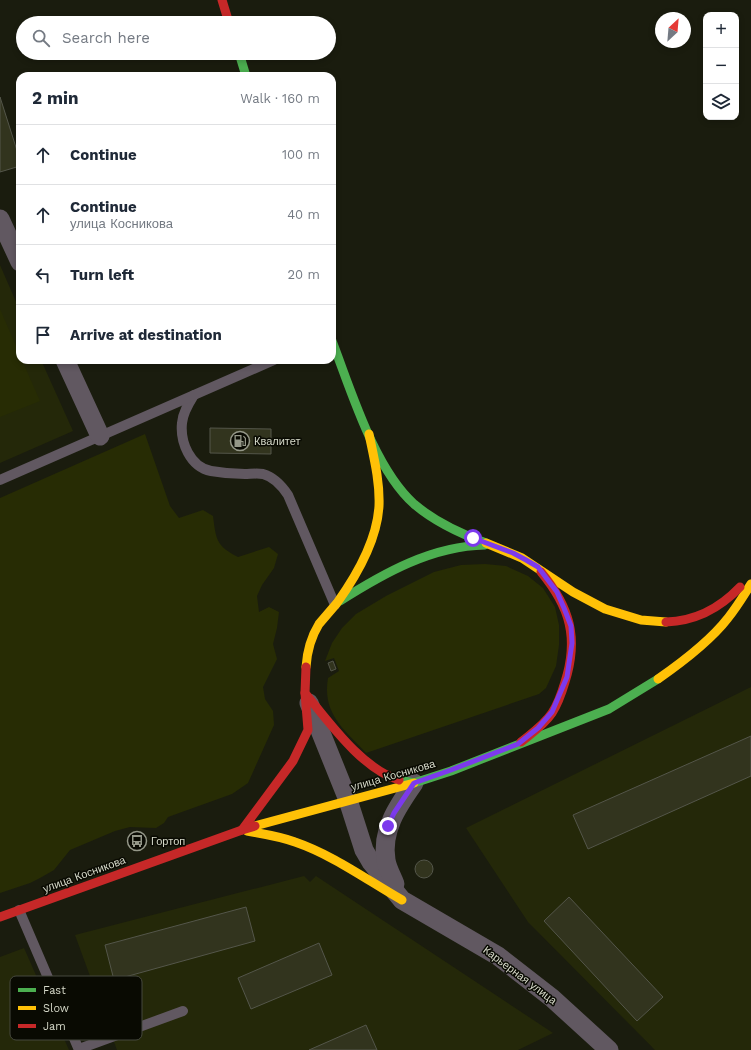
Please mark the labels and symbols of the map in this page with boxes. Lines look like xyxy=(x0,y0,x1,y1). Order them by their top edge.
north arrow xyxy=(655,12,691,48)
fuel station icon: Квалитет xyxy=(229,430,251,452)
place label: Квалитет xyxy=(254,435,301,448)
route start xyxy=(464,529,482,547)
street label: улица Косникова xyxy=(349,757,438,794)
route end xyxy=(379,817,397,835)
bus stop icon: Гортоп xyxy=(126,830,148,852)
place label: Гортоп xyxy=(151,835,185,848)
street label: улица Косникова xyxy=(41,853,128,895)
street label: Карьерная улица xyxy=(480,944,560,1008)
legend xyxy=(10,976,142,1040)
text: Fast xyxy=(43,984,66,997)
text: Slow xyxy=(43,1002,69,1015)
text: Jam xyxy=(43,1020,66,1033)

